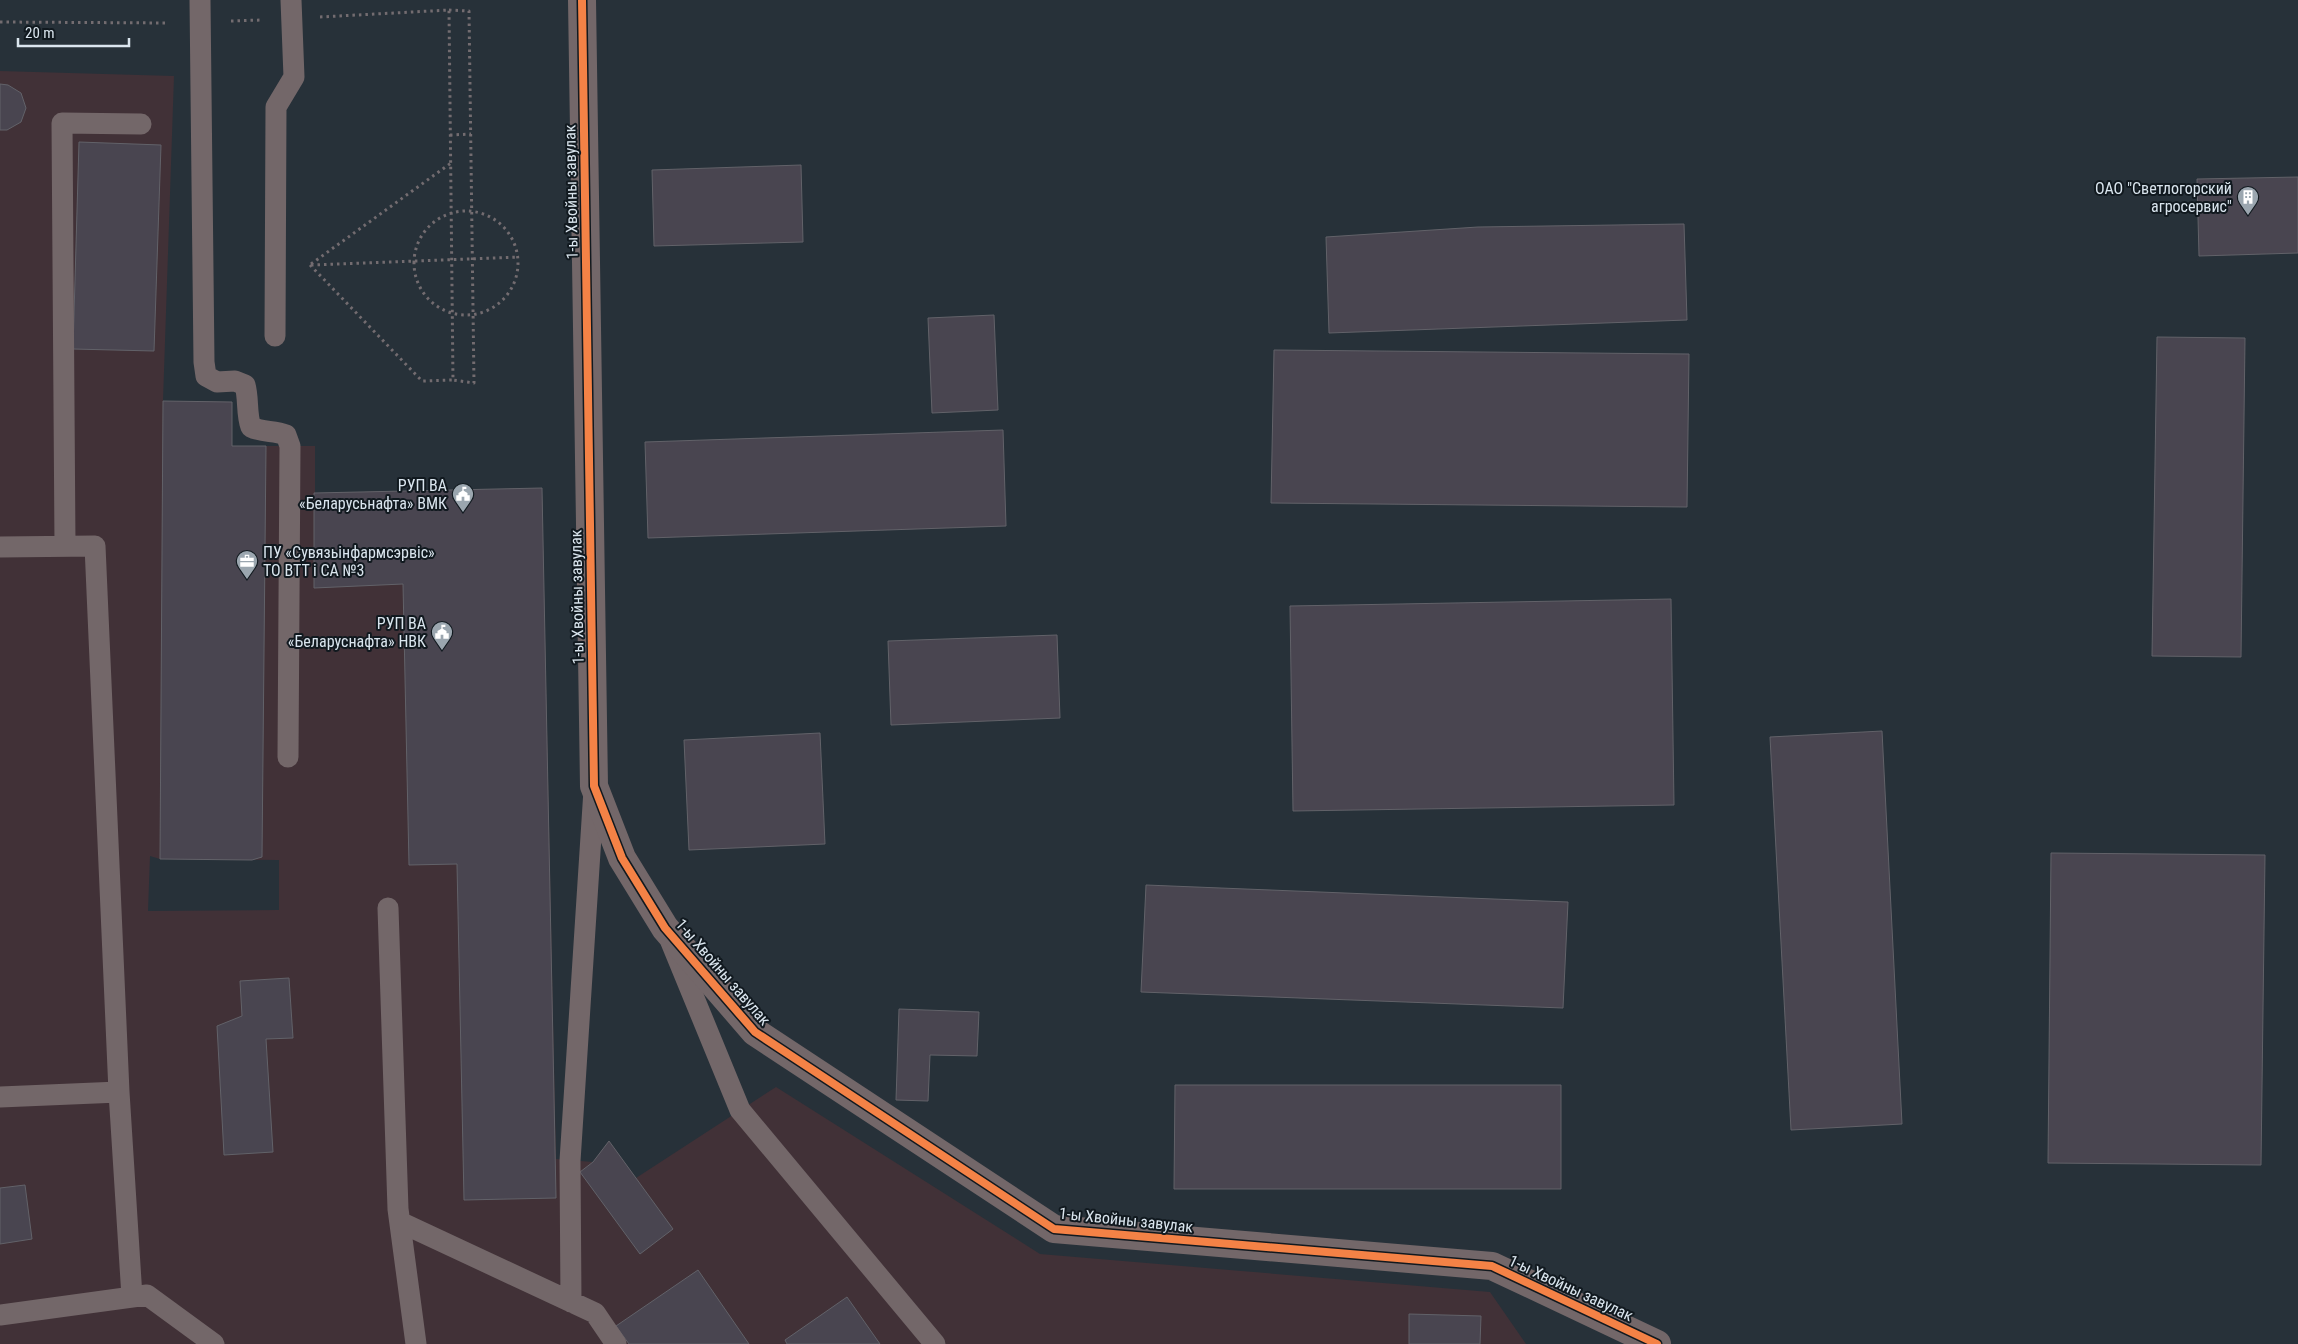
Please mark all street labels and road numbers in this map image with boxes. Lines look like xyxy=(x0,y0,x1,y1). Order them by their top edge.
street label: 1-ы Хвойны завулак xyxy=(560,124,582,260)
street label: 1-ы Хвойны завулак xyxy=(566,529,588,665)
street label: 1-ы Хвойны завулак xyxy=(672,915,775,1029)
street label: 1-ы Хвойны завулак xyxy=(1058,1204,1194,1237)
street label: 1-ы Хвойны завулак xyxy=(1506,1251,1636,1325)

